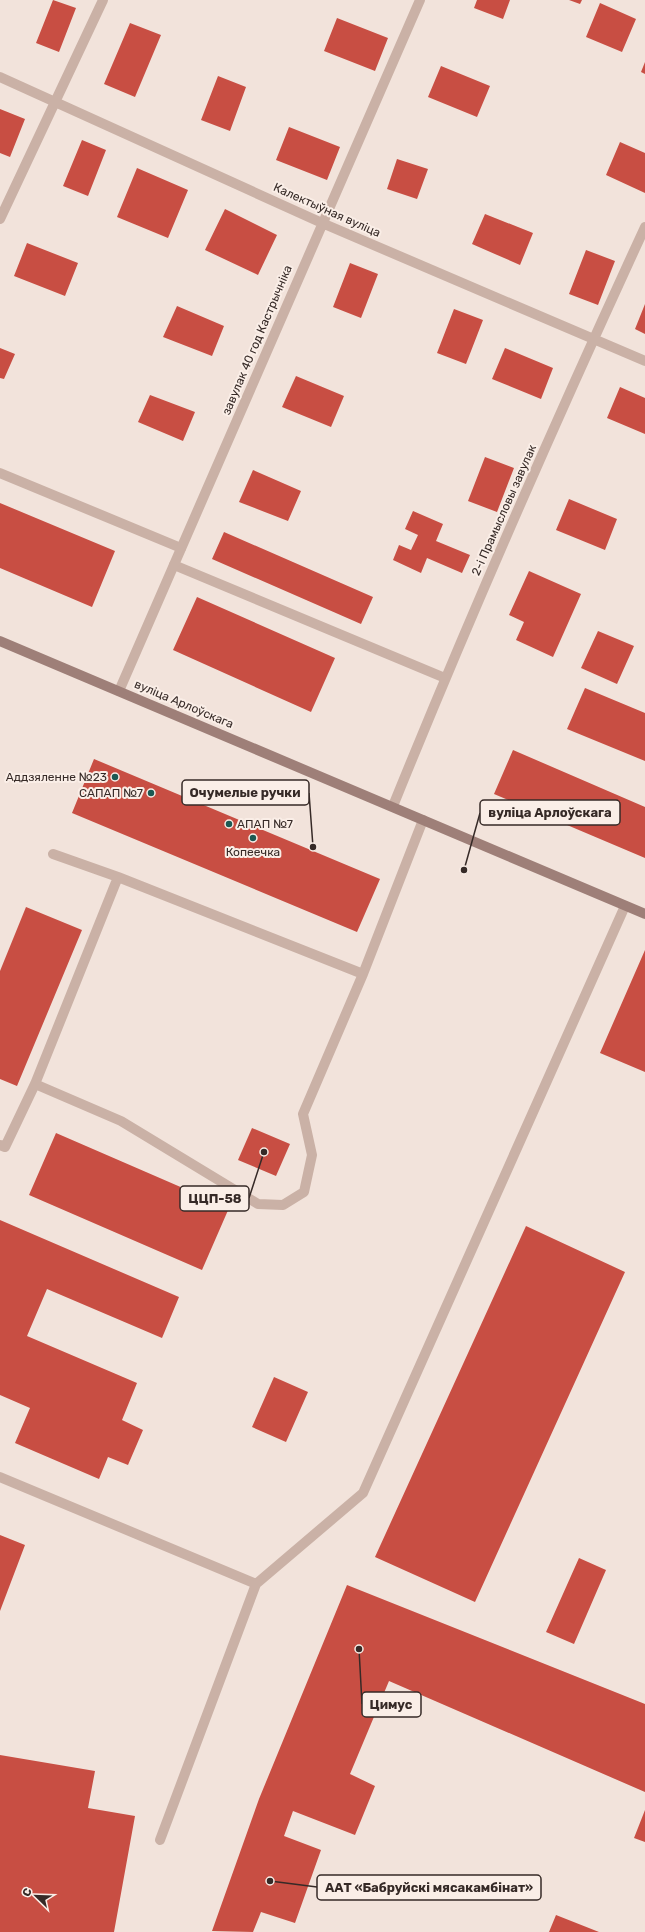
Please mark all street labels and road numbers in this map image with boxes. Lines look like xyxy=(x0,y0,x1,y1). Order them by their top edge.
street label: Калектыўная вуліца xyxy=(271,180,383,240)
street label: завулак 40 год Кастрычніка xyxy=(219,263,295,417)
street label: 2-і Прамысловы завулак xyxy=(469,442,539,578)
street label: вуліца Арлоўскага xyxy=(132,677,236,731)

